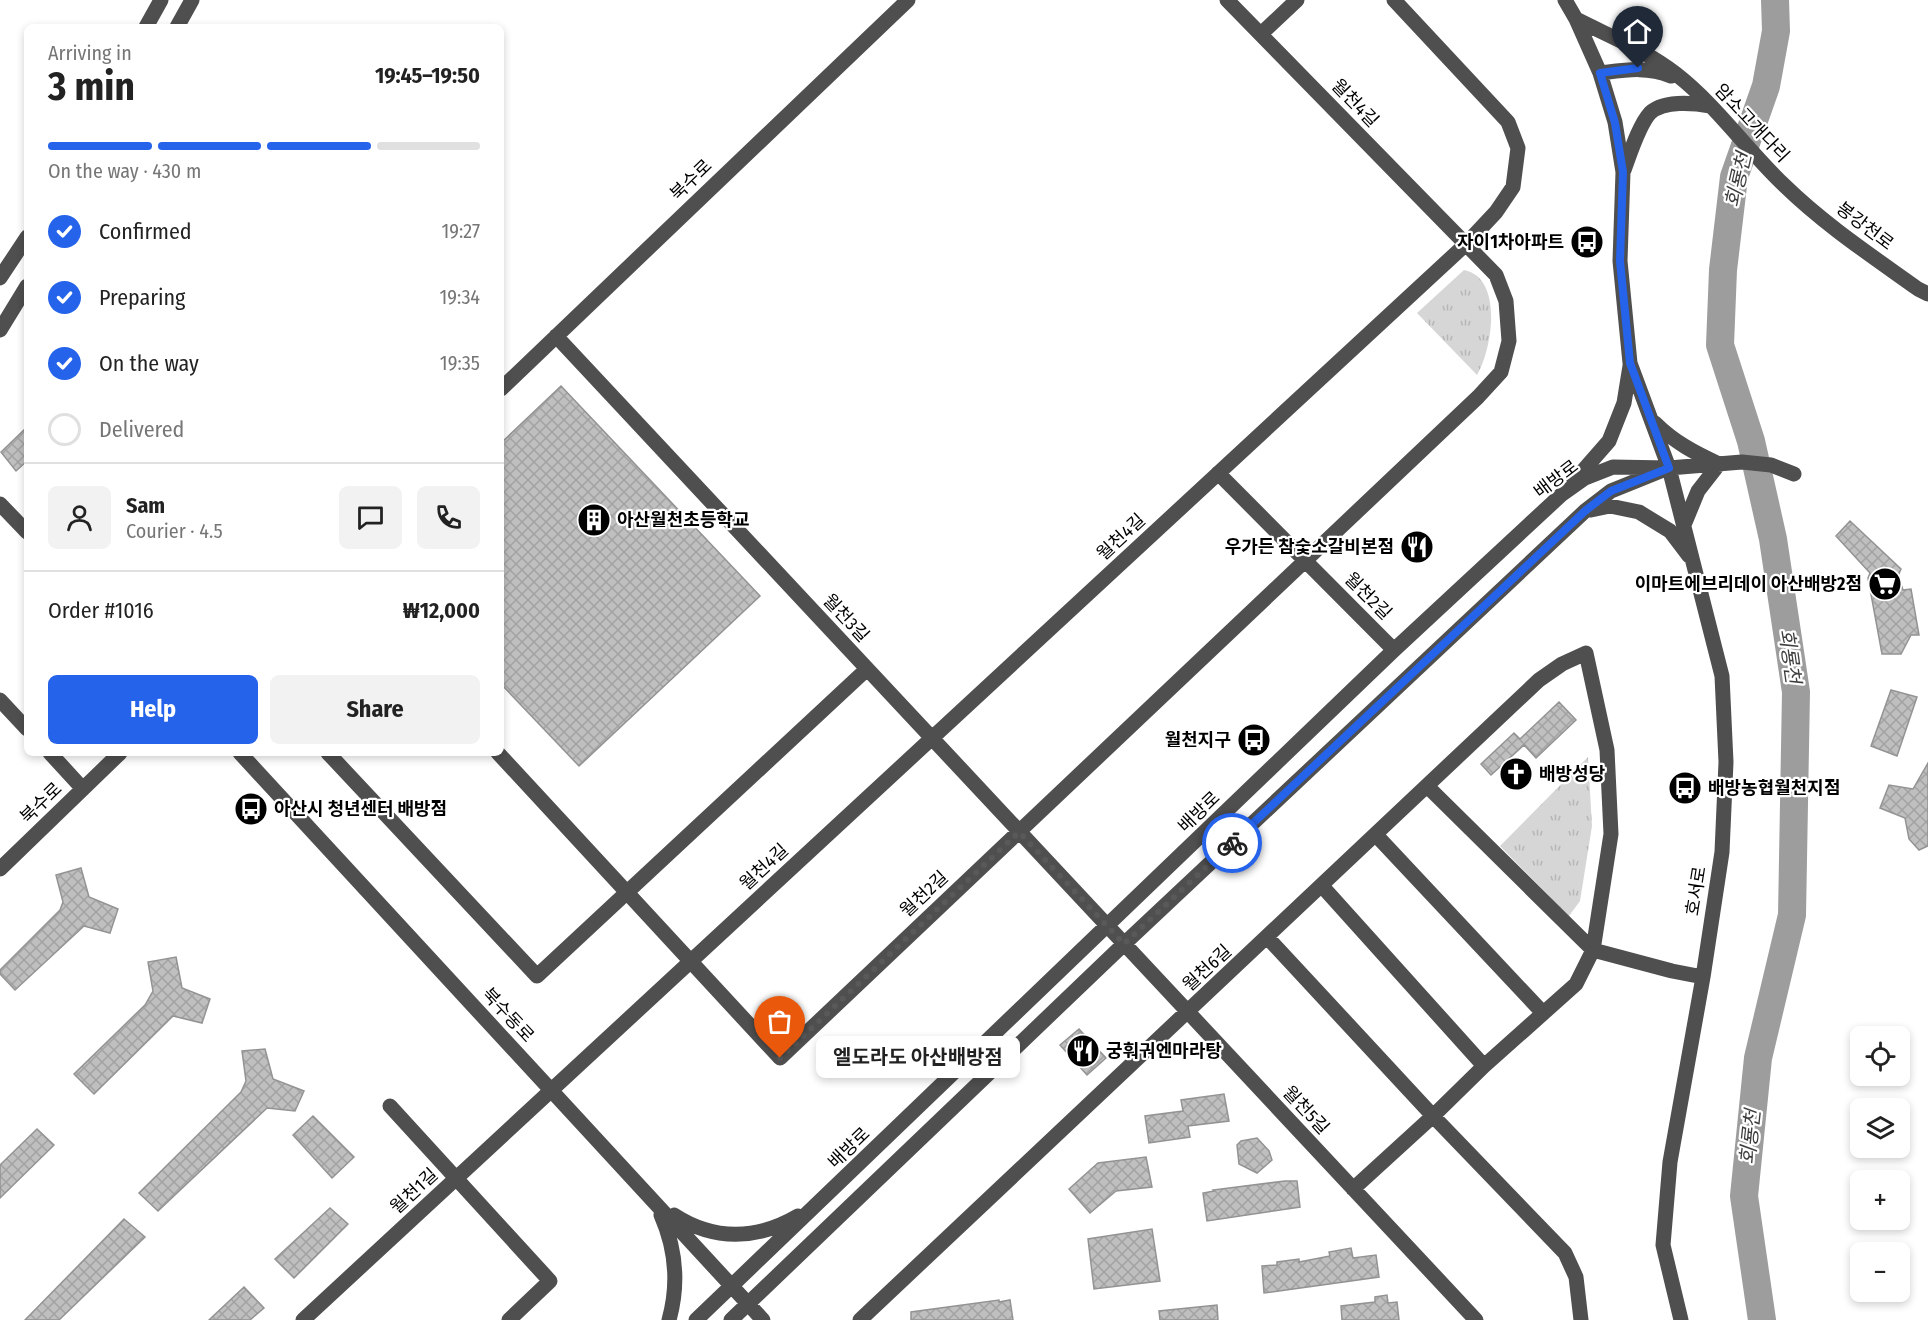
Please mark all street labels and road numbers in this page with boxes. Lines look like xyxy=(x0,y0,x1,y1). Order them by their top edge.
street label: 월천4길 xyxy=(1327,74,1383,132)
street label: 암소고개다리 xyxy=(1710,79,1794,167)
street label: 북수로 xyxy=(665,155,717,205)
street label: 봉강천로 xyxy=(1832,197,1898,255)
street label: 배방로 xyxy=(1530,455,1582,503)
street label: 월천4길 xyxy=(1092,509,1150,565)
street label: 월천2길 xyxy=(1340,568,1396,624)
street label: 월천3길 xyxy=(818,589,874,647)
street label: 북수로 xyxy=(15,778,67,828)
street label: 배방로 xyxy=(1173,787,1225,837)
street label: 월천4길 xyxy=(735,839,793,895)
street label: 호서로 xyxy=(1681,865,1711,917)
street label: 월천2길 xyxy=(895,866,953,922)
street label: 월천6길 xyxy=(1178,940,1236,996)
street label: 북수동로 xyxy=(477,983,539,1047)
street label: 월천5길 xyxy=(1278,1081,1334,1139)
street label: 배방로 xyxy=(823,1123,875,1173)
street label: 월천1길 xyxy=(386,1164,442,1218)

